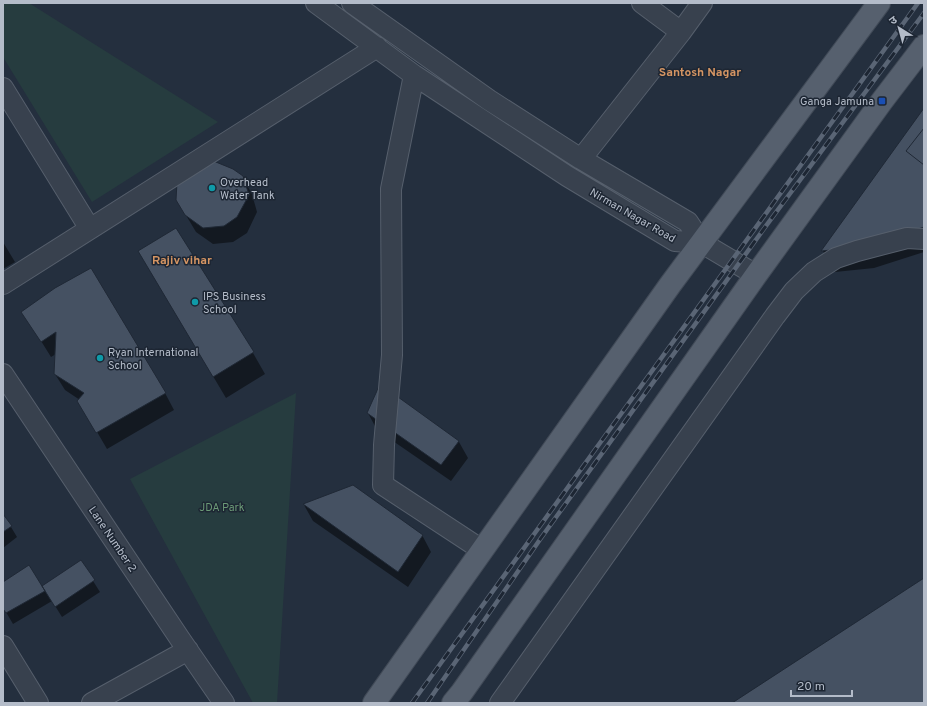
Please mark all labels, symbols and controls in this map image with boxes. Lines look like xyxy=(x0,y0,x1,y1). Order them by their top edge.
north arrow xyxy=(879,8,919,48)
text: उ xyxy=(887,13,901,28)
district label: Santosh Nagar xyxy=(659,65,741,81)
place label: Ganga Jamuna xyxy=(800,95,874,109)
marker: Ganga Jamuna xyxy=(877,96,887,106)
place label: Overhead Water Tank xyxy=(220,176,275,203)
marker: Overhead Water Tank xyxy=(207,183,217,193)
street label: Nirman Nagar Road xyxy=(587,186,678,246)
district label: Rajiv vihar xyxy=(152,253,212,269)
place label: IPS Business School xyxy=(203,290,266,317)
marker: IPS Business School xyxy=(190,297,200,307)
place label: Ryan International School xyxy=(108,346,198,373)
marker: Ryan International School xyxy=(95,353,105,363)
park label: JDA Park xyxy=(199,501,245,515)
street label: Lane Number 2 xyxy=(85,504,139,575)
scale bar xyxy=(791,672,852,698)
text: 20 m xyxy=(797,679,825,695)

